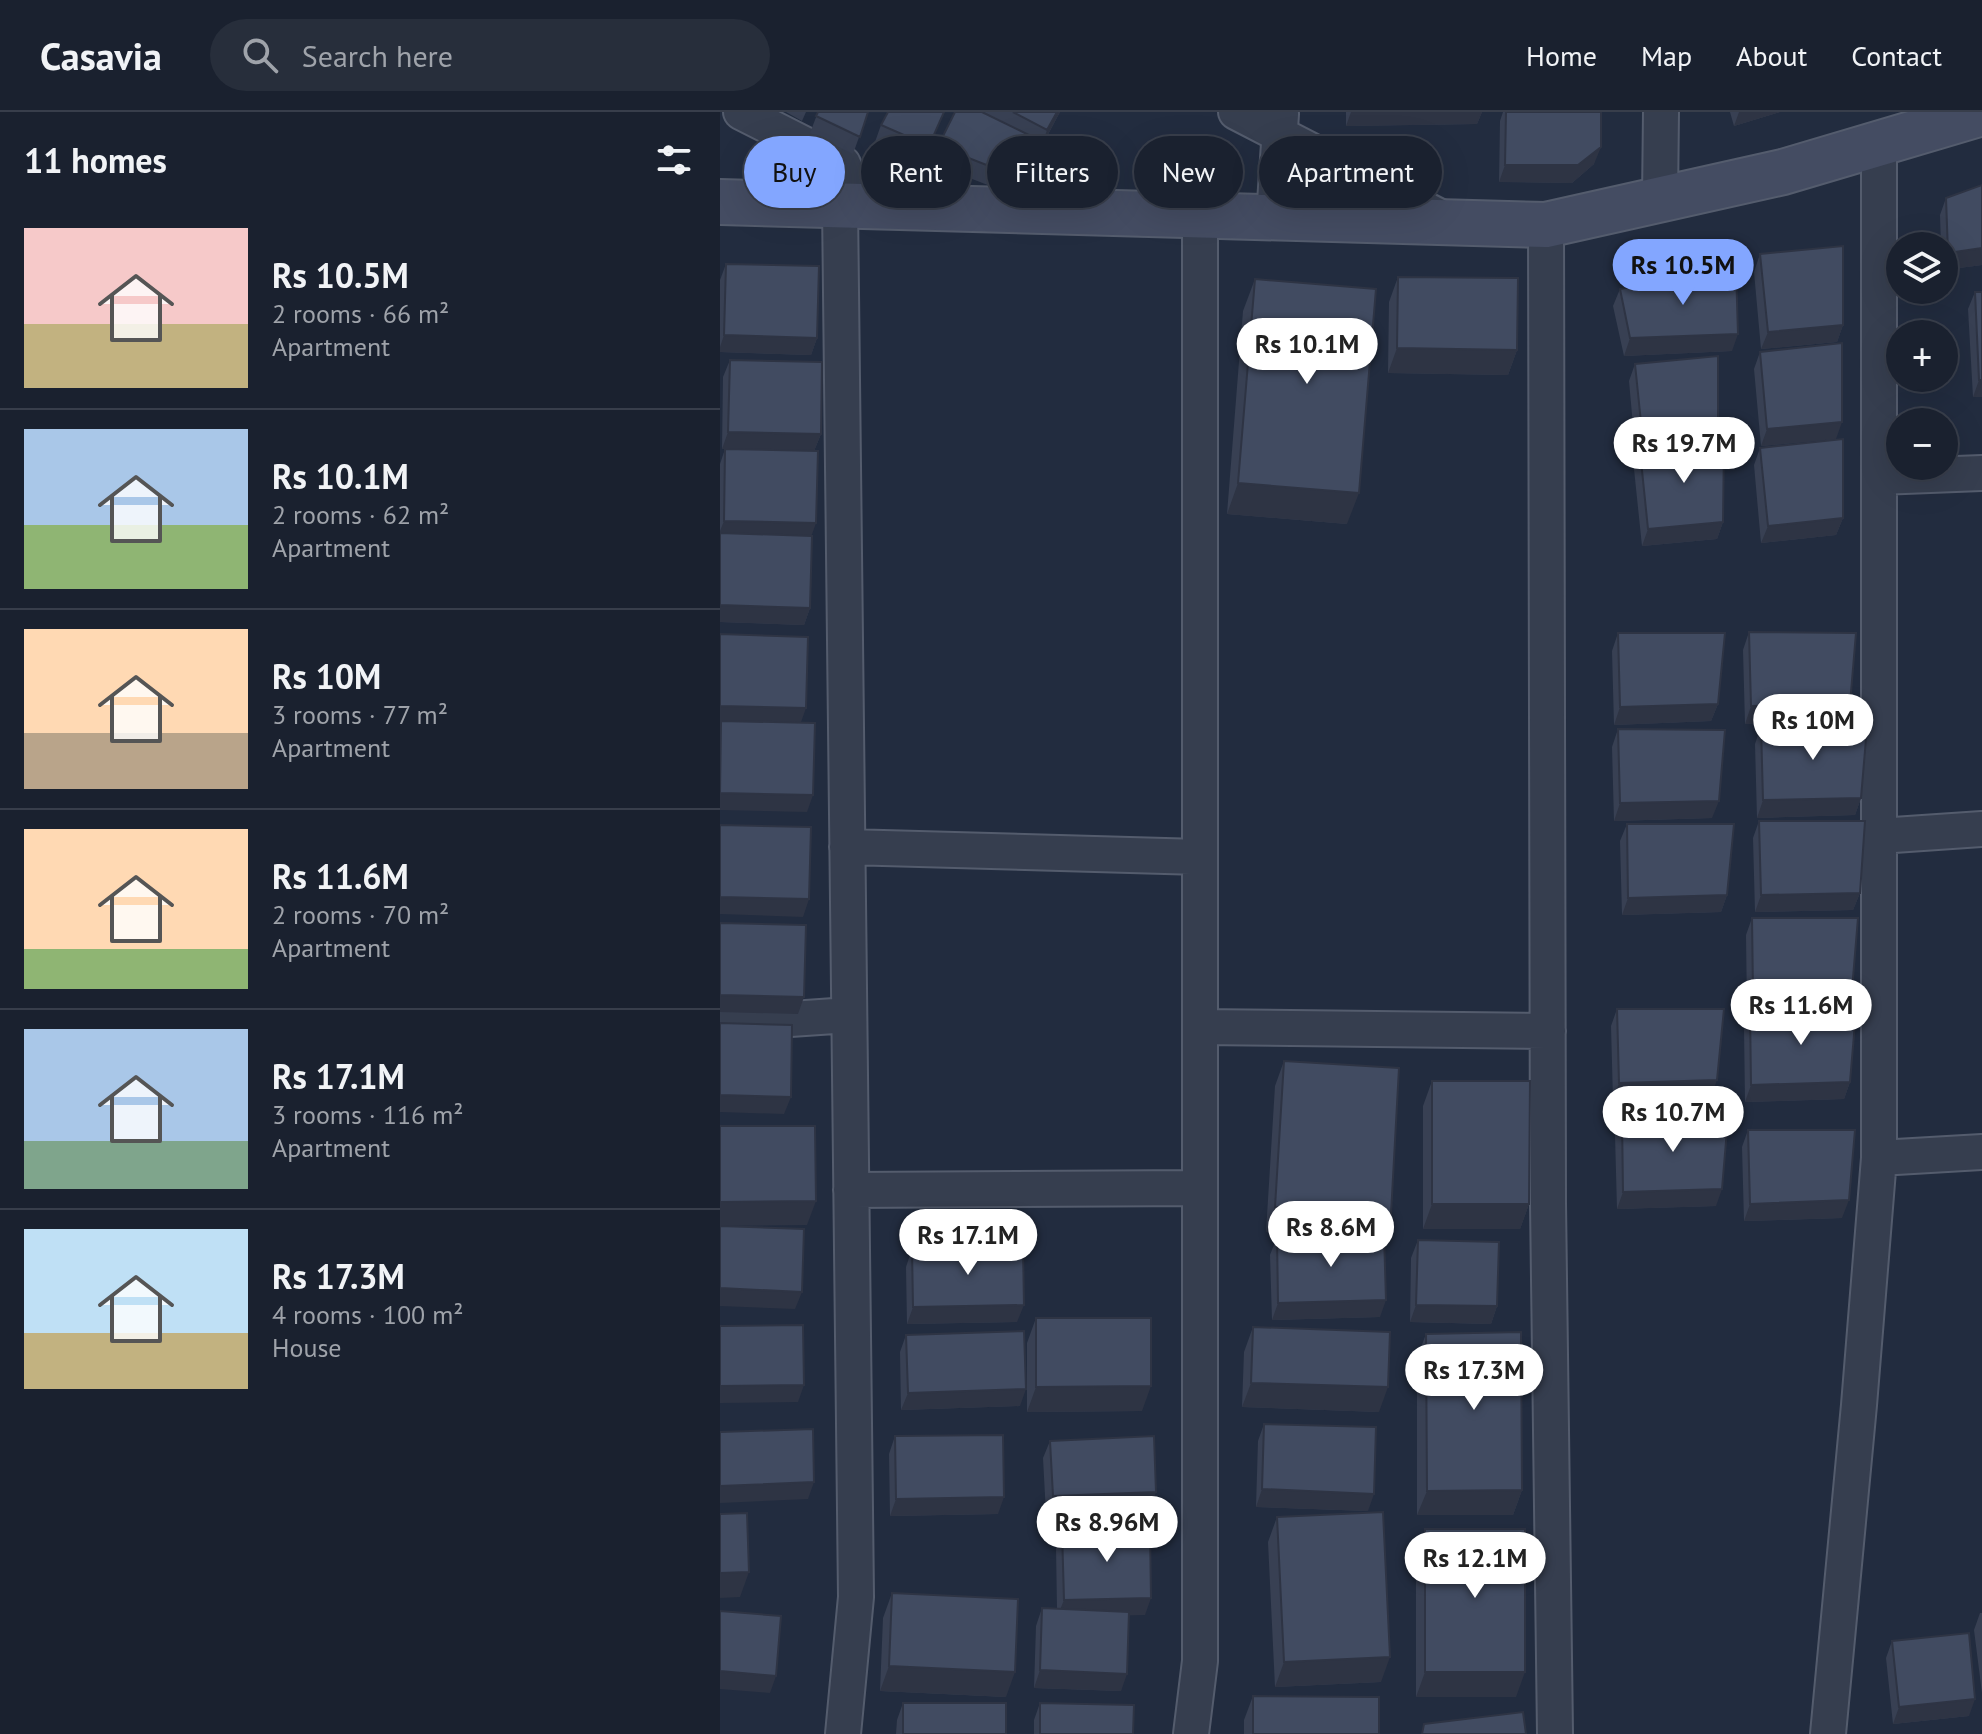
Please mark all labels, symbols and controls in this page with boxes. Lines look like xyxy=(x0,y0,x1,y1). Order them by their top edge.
search box xyxy=(210,19,770,91)
text: Casavia xyxy=(40,31,162,80)
icon: search xyxy=(238,33,282,77)
text: Search here xyxy=(302,36,453,75)
text: Home xyxy=(1526,37,1597,74)
text: Map xyxy=(1641,37,1692,74)
text: About xyxy=(1736,37,1807,74)
text: Contact xyxy=(1851,37,1942,74)
chip: Buy xyxy=(744,136,845,208)
chip: Rent xyxy=(861,136,971,208)
chip: Filters xyxy=(987,136,1118,208)
chip: New xyxy=(1134,136,1243,208)
chip: Apartment xyxy=(1259,136,1442,208)
text: 11 homes xyxy=(24,138,167,182)
icon: filters xyxy=(652,138,696,182)
map controls xyxy=(1886,232,1958,480)
button: layers xyxy=(1886,232,1958,304)
pin: Rs 10.5M xyxy=(1600,239,1766,307)
text: Rs 10.5M xyxy=(1631,248,1735,281)
text: Rs 10.5M xyxy=(272,253,409,297)
icon: home xyxy=(88,260,184,356)
text: 2 rooms · 66 m² xyxy=(272,297,449,330)
pin: Rs 10.1M xyxy=(1224,318,1390,386)
button: + xyxy=(1886,320,1958,392)
text: Rs 10.1M xyxy=(1255,327,1359,360)
text: Apartment xyxy=(272,330,390,363)
button: − xyxy=(1886,408,1958,480)
pin: Rs 19.7M xyxy=(1601,417,1767,485)
text: Rs 19.7M xyxy=(1632,426,1736,459)
text: Rs 10.1M xyxy=(272,454,409,498)
icon: home xyxy=(88,461,184,557)
text: 2 rooms · 62 m² xyxy=(272,498,449,531)
text: Apartment xyxy=(272,531,390,564)
text: Rs 10M xyxy=(272,654,381,698)
icon: home xyxy=(88,661,184,757)
pin: Rs 10M xyxy=(1748,694,1878,762)
text: 3 rooms · 77 m² xyxy=(272,698,448,731)
text: Rs 10M xyxy=(1771,703,1855,736)
text: Apartment xyxy=(272,731,390,764)
text: Rs 11.6M xyxy=(272,854,409,898)
icon: home xyxy=(88,861,184,957)
text: 2 rooms · 70 m² xyxy=(272,898,449,931)
text: Apartment xyxy=(272,931,390,964)
pin: Rs 11.6M xyxy=(1718,979,1884,1047)
text: Rs 11.6M xyxy=(1749,988,1853,1021)
text: Rs 17.1M xyxy=(272,1054,405,1098)
icon: home xyxy=(88,1061,184,1157)
pin: Rs 10.7M xyxy=(1590,1086,1756,1154)
text: Rs 10.7M xyxy=(1621,1095,1725,1128)
text: 3 rooms · 116 m² xyxy=(272,1098,464,1131)
text: Apartment xyxy=(272,1131,390,1164)
pin: Rs 8.6M xyxy=(1257,1201,1405,1269)
pin: Rs 17.1M xyxy=(885,1209,1051,1277)
text: Rs 8.6M xyxy=(1286,1210,1376,1243)
text: Rs 17.1M xyxy=(917,1218,1019,1251)
text: Rs 17.3M xyxy=(272,1254,405,1298)
icon: home xyxy=(88,1261,184,1357)
text: 4 rooms · 100 m² xyxy=(272,1298,464,1331)
text: House xyxy=(272,1331,342,1364)
pin: Rs 17.3M xyxy=(1391,1344,1557,1412)
text: Rs 17.3M xyxy=(1423,1353,1525,1386)
pin: Rs 8.96M xyxy=(1024,1496,1190,1564)
text: Rs 8.96M xyxy=(1055,1505,1159,1538)
pin: Rs 12.1M xyxy=(1392,1532,1558,1600)
text: Rs 12.1M xyxy=(1423,1541,1527,1574)

